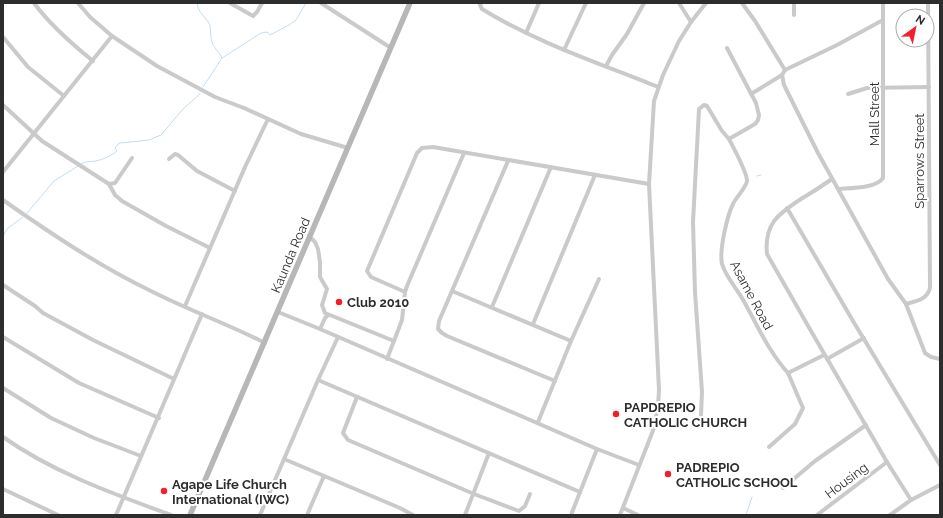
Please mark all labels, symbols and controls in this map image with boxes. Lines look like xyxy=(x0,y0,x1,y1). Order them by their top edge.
north arrow xyxy=(895,8,935,48)
text: N xyxy=(913,12,927,28)
street label: Mall Street xyxy=(867,81,882,146)
street label: Sparrows Street xyxy=(912,113,927,209)
street label: Kaunda Road xyxy=(268,215,313,295)
street label: Asame Road xyxy=(727,258,776,332)
place label: Club 2010 xyxy=(347,295,409,310)
marker: Club 2010 xyxy=(334,297,344,307)
place label: PAPDREPIO CATHOLIC CHURCH xyxy=(624,400,747,430)
marker: PAPDREPIO CATHOLIC CHURCH xyxy=(611,409,621,419)
street label: Housing xyxy=(822,459,871,501)
place label: PADREPIO CATHOLIC SCHOOL xyxy=(676,460,798,490)
marker: PADREPIO CATHOLIC SCHOOL xyxy=(663,469,673,479)
place label: Agape Life Church International (IWC) xyxy=(172,477,289,507)
marker: Agape Life Church International (IWC) xyxy=(159,486,169,496)

